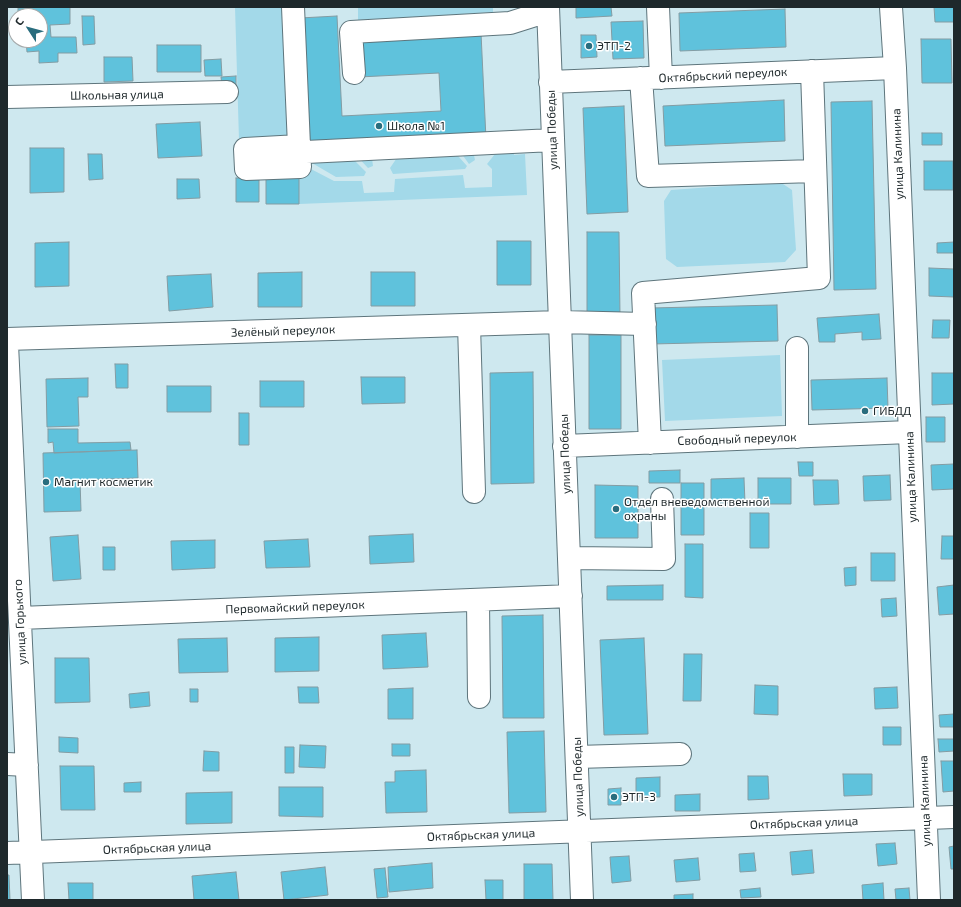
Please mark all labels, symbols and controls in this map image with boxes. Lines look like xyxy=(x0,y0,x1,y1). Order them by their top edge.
north arrow xyxy=(8,8,48,48)
text: С xyxy=(12,15,26,28)
place label: ЭТП-2 xyxy=(597,39,631,53)
marker: ЭТП-2 xyxy=(584,41,594,51)
street label: Октябрьский переулок xyxy=(658,64,788,86)
street label: Школьная улица xyxy=(70,87,164,103)
street label: улица Победы xyxy=(543,90,561,170)
street label: улица Калинина xyxy=(889,108,907,200)
place label: Школа №1 xyxy=(387,119,445,133)
marker: Школа №1 xyxy=(374,121,384,131)
street label: Зелёный переулок xyxy=(231,322,335,340)
place label: ГИБДД xyxy=(873,404,911,418)
marker: ГИБДД xyxy=(860,406,870,416)
street label: улица Победы xyxy=(556,414,574,494)
street label: Свободный переулок xyxy=(677,430,797,448)
street label: улица Калинина xyxy=(902,431,920,523)
place label: Магнит косметик xyxy=(54,475,153,489)
marker: Магнит косметик xyxy=(41,477,51,487)
place label: Отдел вневедомственной охраны xyxy=(624,495,769,523)
marker: Отдел вневедомственной охраны xyxy=(611,504,621,514)
street label: улица Горького xyxy=(11,579,29,665)
street label: Первомайский переулок xyxy=(225,597,365,617)
street label: улица Победы xyxy=(569,737,587,817)
street label: улица Калинина xyxy=(916,755,934,847)
place label: ЭТП-3 xyxy=(622,790,656,804)
marker: ЭТП-3 xyxy=(609,792,619,802)
street label: Октябрьская улица xyxy=(749,814,859,832)
street label: Октябрьская улица xyxy=(426,826,536,844)
street label: Октябрьская улица xyxy=(102,839,212,857)

